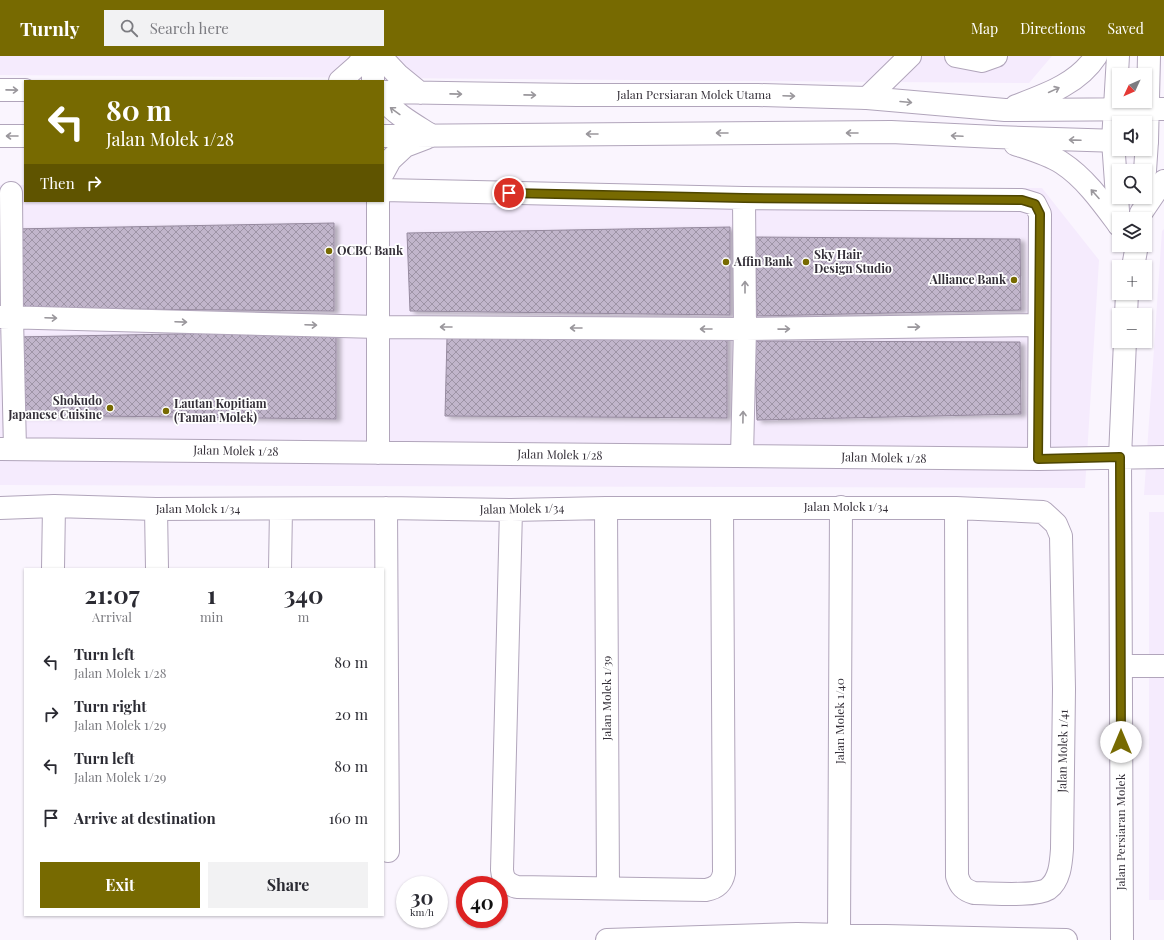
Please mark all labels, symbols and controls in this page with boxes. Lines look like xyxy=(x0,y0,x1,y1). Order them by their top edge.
search box xyxy=(104,10,384,46)
text: Turnly xyxy=(20,15,80,41)
icon: search xyxy=(118,17,140,39)
text: Search here xyxy=(150,18,229,38)
text: Map xyxy=(971,19,998,38)
text: Directions xyxy=(1020,19,1086,38)
text: Saved xyxy=(1108,19,1144,38)
north arrow xyxy=(1112,68,1152,108)
map controls xyxy=(1112,68,1152,348)
one-way arrow xyxy=(6,86,19,94)
street label: Jalan Persiaran Molek Utama xyxy=(616,86,771,102)
one-way arrow xyxy=(1048,86,1060,93)
one-way arrow xyxy=(449,90,462,97)
text: 80 m xyxy=(106,91,172,128)
one-way arrow xyxy=(523,91,536,99)
one-way arrow xyxy=(782,92,795,100)
icon: left xyxy=(40,96,92,148)
one-way arrow xyxy=(899,98,912,105)
one-way arrow xyxy=(390,107,401,115)
button: sound xyxy=(1112,116,1152,156)
text: Jalan Molek 1/28 xyxy=(106,127,234,151)
one-way arrow xyxy=(716,129,729,137)
one-way arrow xyxy=(846,129,859,137)
one-way arrow xyxy=(586,130,599,138)
one-way arrow xyxy=(6,132,19,140)
one-way arrow xyxy=(951,132,964,139)
one-way arrow xyxy=(1069,136,1082,143)
button: search xyxy=(1112,164,1152,204)
icon: right xyxy=(83,172,105,194)
text: Then xyxy=(40,173,75,193)
pin xyxy=(492,176,526,210)
icon: arrive xyxy=(498,182,520,204)
one-way arrow xyxy=(1090,189,1100,199)
button: layers xyxy=(1112,212,1152,252)
place label: OCBC Bank xyxy=(337,242,404,258)
marker: OCBC Bank xyxy=(324,246,334,256)
place label: Sky Hair Design Studio xyxy=(814,246,892,276)
place label: Affin Bank xyxy=(733,253,794,269)
marker: Affin Bank xyxy=(721,257,731,267)
marker: Sky Hair Design Studio xyxy=(801,257,811,267)
button: + xyxy=(1112,260,1152,300)
place label: Alliance Bank xyxy=(929,271,1007,287)
marker: Alliance Bank xyxy=(1009,275,1019,285)
one-way arrow xyxy=(741,281,749,294)
button: − xyxy=(1112,308,1152,348)
one-way arrow xyxy=(44,314,57,322)
one-way arrow xyxy=(174,318,187,325)
one-way arrow xyxy=(304,321,317,329)
one-way arrow xyxy=(440,323,453,331)
one-way arrow xyxy=(907,323,920,331)
one-way arrow xyxy=(570,324,583,332)
one-way arrow xyxy=(700,325,713,333)
one-way arrow xyxy=(777,325,790,333)
place label: Shokudo Japanese Cuisine xyxy=(7,392,102,422)
place label: Lautan Kopitiam (Taman Molek) xyxy=(174,395,267,425)
marker: Shokudo Japanese Cuisine xyxy=(105,403,115,413)
marker: Lautan Kopitiam (Taman Molek) xyxy=(161,406,171,416)
one-way arrow xyxy=(739,411,747,424)
street label: Jalan Molek 1/28 xyxy=(192,441,279,459)
street label: Jalan Molek 1/28 xyxy=(516,445,603,463)
street label: Jalan Molek 1/28 xyxy=(840,448,927,466)
street label: Jalan Molek 1/34 xyxy=(803,498,888,514)
street label: Jalan Molek 1/34 xyxy=(479,499,565,517)
street label: Jalan Molek 1/34 xyxy=(155,500,240,516)
text: 21:07 xyxy=(84,578,140,610)
text: 1 xyxy=(207,578,216,610)
text: 340 xyxy=(284,578,324,610)
text: Arrival xyxy=(92,608,132,625)
text: min xyxy=(200,608,223,625)
text: m xyxy=(298,608,309,625)
text: Turn left xyxy=(74,644,135,664)
icon: left xyxy=(40,651,62,673)
text: 80 m xyxy=(334,652,368,672)
street label: Jalan Molek 1/39 xyxy=(598,656,614,741)
text: Jalan Molek 1/28 xyxy=(74,664,167,681)
street label: Jalan Molek 1/40 xyxy=(831,678,847,765)
text: Turn right xyxy=(74,696,147,716)
icon: right xyxy=(40,703,62,725)
text: 20 m xyxy=(335,704,368,724)
street label: Jalan Molek 1/41 xyxy=(1053,709,1071,794)
text: Jalan Molek 1/29 xyxy=(74,716,166,733)
position arrow xyxy=(1100,721,1142,763)
text: Turn left xyxy=(74,748,135,768)
icon: left xyxy=(40,755,62,777)
text: 80 m xyxy=(334,756,368,776)
text: Jalan Molek 1/29 xyxy=(74,768,166,785)
street label: Jalan Persiaran Molek xyxy=(1112,773,1128,891)
icon: arrive xyxy=(40,807,62,829)
text: Arrive at destination xyxy=(74,808,216,828)
text: 160 m xyxy=(329,808,368,828)
button: Exit xyxy=(40,862,200,908)
button: Share xyxy=(208,862,368,908)
speed limit sign: 40 xyxy=(456,876,508,928)
text: 30 xyxy=(411,883,433,910)
text: km/h xyxy=(410,905,434,919)

